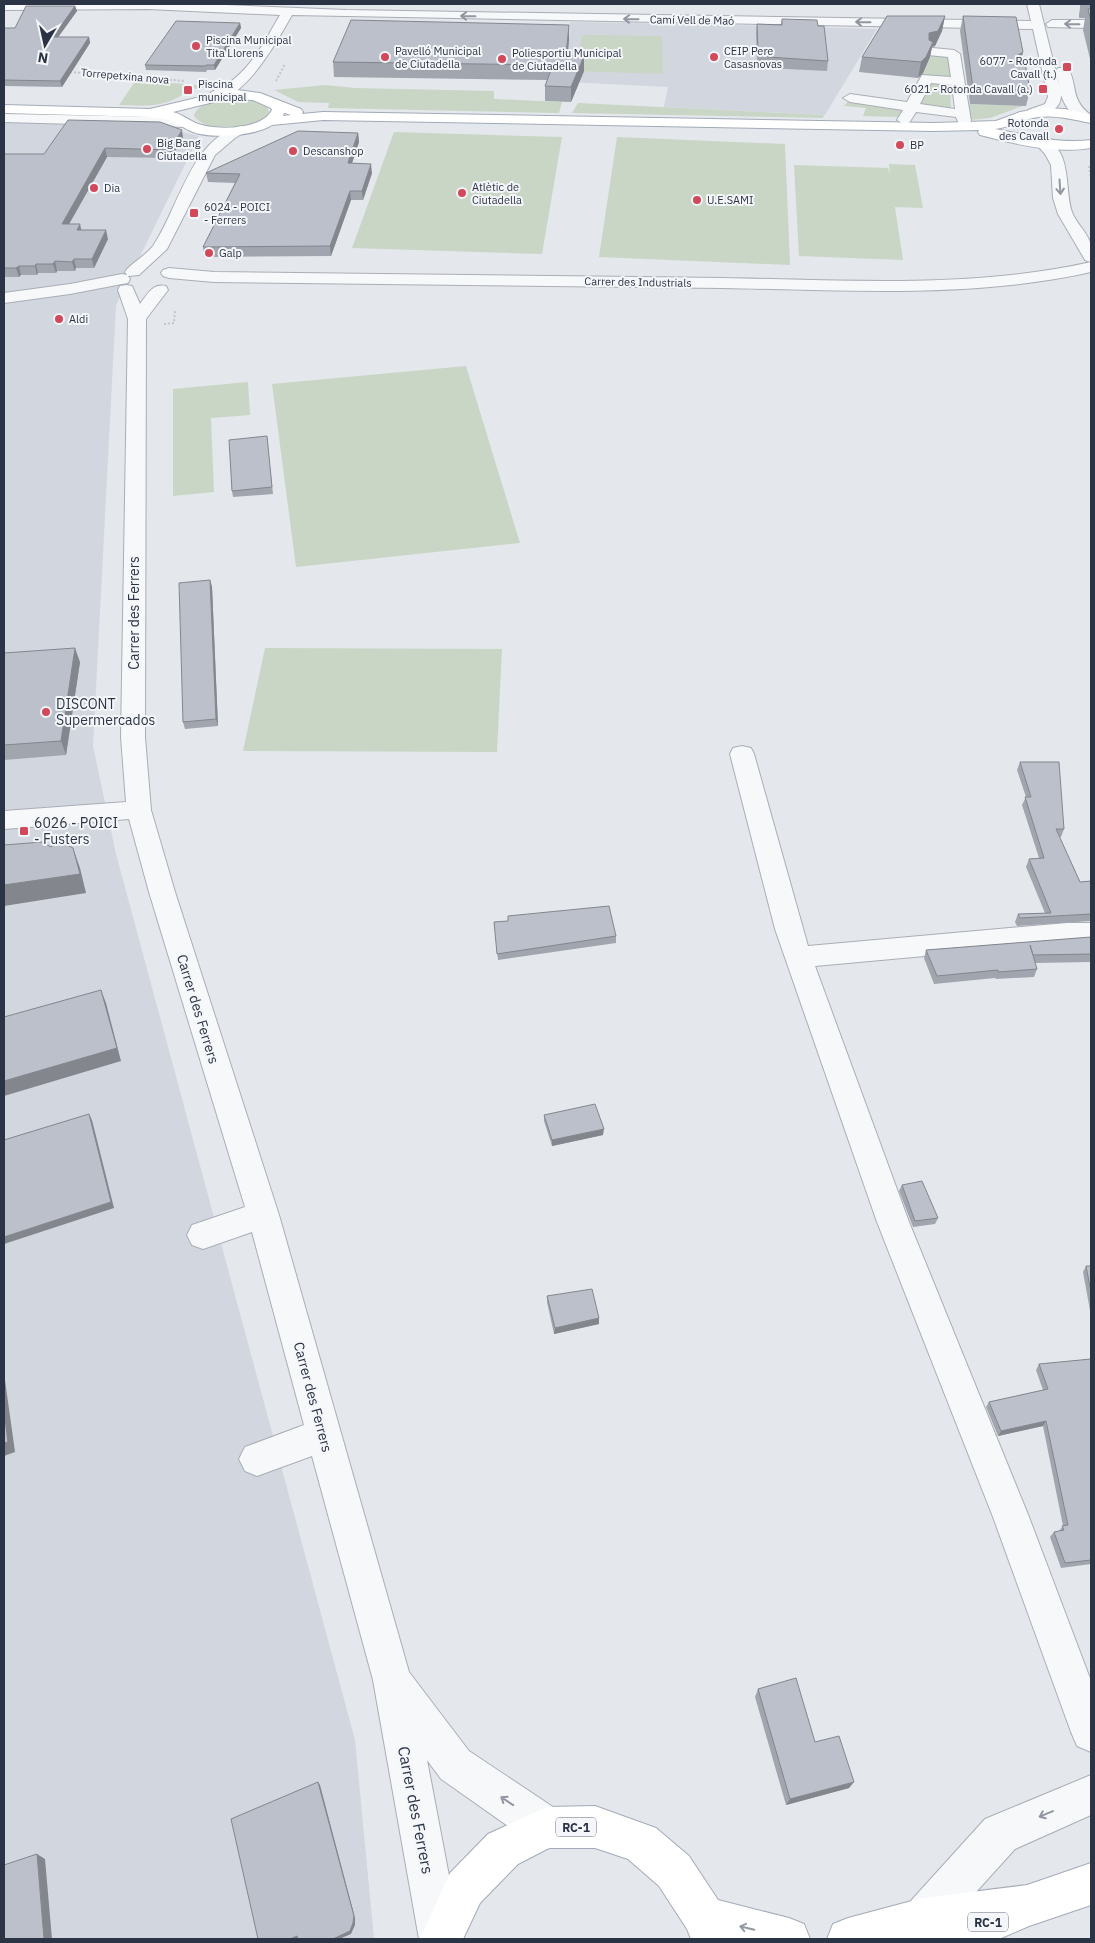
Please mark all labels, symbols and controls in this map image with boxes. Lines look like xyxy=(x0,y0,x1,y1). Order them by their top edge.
one-way arrow xyxy=(461,11,477,21)
street label: Camí Vell de Maó xyxy=(650,12,734,28)
one-way arrow xyxy=(623,14,640,24)
one-way arrow xyxy=(856,17,872,27)
one-way arrow xyxy=(1064,19,1080,29)
north arrow xyxy=(20,20,70,70)
place label: Piscina Municipal Tita Llorens xyxy=(206,33,291,60)
marker: Piscina Municipal Tita Llorens xyxy=(190,40,202,52)
place label: Pavelló Municipal de Ciutadella xyxy=(395,44,481,71)
place label: CEIP Pere Casasnovas xyxy=(724,44,782,71)
place label: Poliesportiu Municipal de Ciutadella xyxy=(512,46,622,73)
text: N xyxy=(37,48,49,68)
marker: Pavelló Municipal de Ciutadella xyxy=(379,51,391,63)
marker: CEIP Pere Casasnovas xyxy=(708,51,720,63)
marker: Poliesportiu Municipal de Ciutadella xyxy=(496,53,508,65)
place label: 6077 - Rotonda Cavall (t.) xyxy=(980,54,1057,81)
marker: 6077 - Rotonda Cavall (t.) xyxy=(1061,61,1073,73)
street label: Torrepetxina nova xyxy=(80,65,170,87)
place label: Piscina municipal xyxy=(198,77,246,104)
place label: 6021 - Rotonda Cavall (a.) xyxy=(904,82,1033,96)
marker: 6021 - Rotonda Cavall (a.) xyxy=(1037,83,1049,95)
marker: Piscina municipal xyxy=(182,84,194,96)
place label: Rotonda des Cavall xyxy=(999,116,1049,143)
marker: Rotonda des Cavall xyxy=(1053,123,1065,135)
place label: Big Bang Ciutadella xyxy=(157,136,207,163)
place label: BP xyxy=(910,138,924,152)
marker: BP xyxy=(894,139,906,151)
marker: Big Bang Ciutadella xyxy=(141,143,153,155)
place label: Descanshop xyxy=(303,144,364,158)
marker: Descanshop xyxy=(287,145,299,157)
one-way arrow xyxy=(1055,178,1064,194)
place label: Atlètic de Ciutadella xyxy=(472,180,522,207)
place label: Dia xyxy=(104,181,120,195)
marker: Dia xyxy=(88,182,100,194)
marker: Atlètic de Ciutadella xyxy=(456,187,468,199)
place label: U.E.SAMI xyxy=(707,193,753,207)
marker: U.E.SAMI xyxy=(691,194,703,206)
place label: 6024 - POICI - Ferrers xyxy=(204,200,270,227)
marker: 6024 - POICI - Ferrers xyxy=(188,207,200,219)
place label: Galp xyxy=(219,246,242,260)
marker: Galp xyxy=(203,247,215,259)
street label: Carrer des Industrials xyxy=(584,274,692,290)
place label: Aldi xyxy=(69,312,88,326)
marker: Aldi xyxy=(53,313,65,325)
street label: Carrer des Ferrers xyxy=(125,556,143,670)
place label: DISCONT Supermercados xyxy=(56,695,155,729)
marker: DISCONT Supermercados xyxy=(40,706,52,718)
place label: 6026 - POICI - Fusters xyxy=(34,814,118,848)
marker: 6026 - POICI - Fusters xyxy=(18,825,30,837)
street label: Carrer des Ferrers xyxy=(173,952,223,1066)
street label: Carrer des Ferrers xyxy=(290,1340,336,1454)
street label: Carrer des Ferrers xyxy=(394,1744,438,1876)
one-way arrow xyxy=(500,1796,514,1806)
one-way arrow xyxy=(1039,1809,1054,1819)
road number: RC-1 xyxy=(556,1818,596,1836)
road number: RC-1 xyxy=(968,1912,1008,1931)
one-way arrow xyxy=(740,1923,756,1933)

